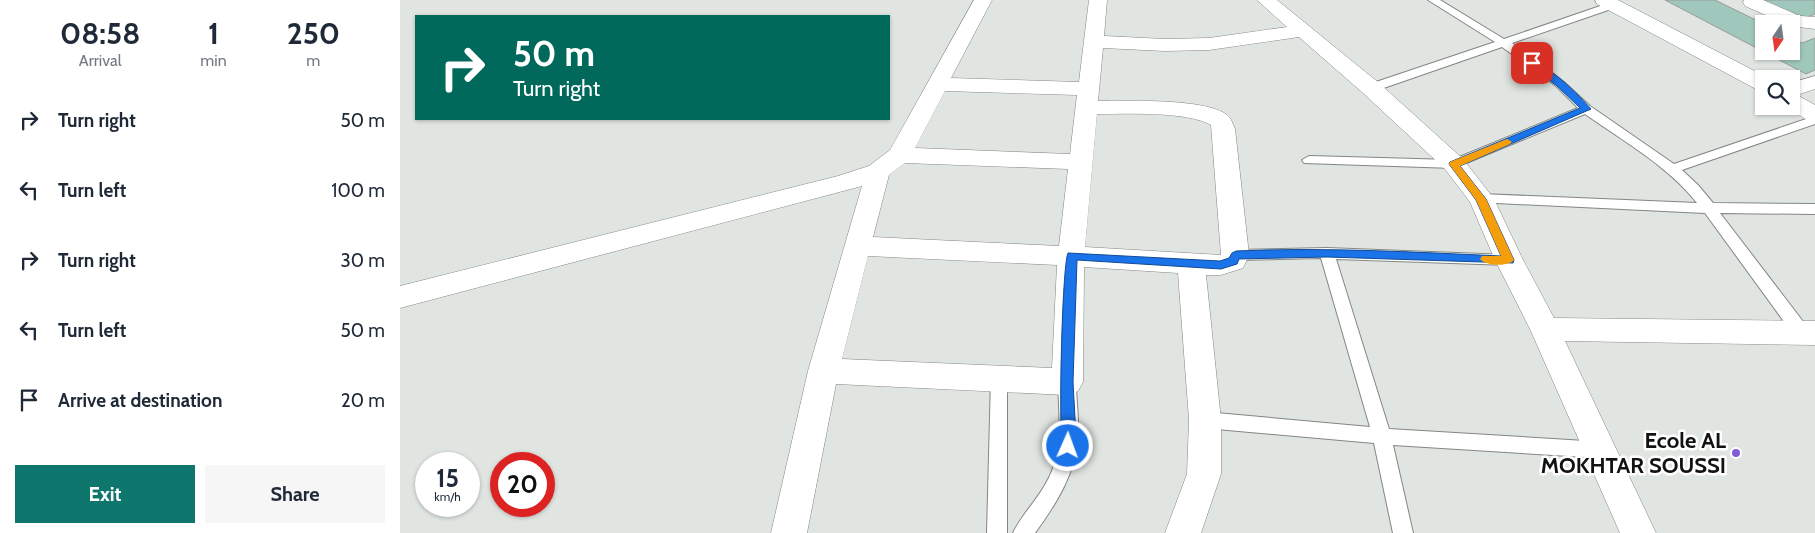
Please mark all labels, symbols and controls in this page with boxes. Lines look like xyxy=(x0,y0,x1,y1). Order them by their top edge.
text: 08:58 xyxy=(60,15,140,52)
text: 1 xyxy=(208,15,219,52)
text: 250 xyxy=(287,15,340,52)
north arrow xyxy=(1755,15,1800,60)
map controls xyxy=(1755,15,1800,115)
text: 50 m xyxy=(513,32,595,75)
icon: right xyxy=(430,35,495,100)
pin xyxy=(1511,42,1553,84)
icon: arrive xyxy=(1518,49,1546,77)
text: Arrival xyxy=(79,51,121,70)
text: min xyxy=(200,51,227,70)
text: m xyxy=(306,51,320,70)
button: search xyxy=(1755,70,1800,115)
text: Turn right xyxy=(513,75,600,102)
icon: right xyxy=(15,106,43,134)
text: Turn right xyxy=(58,109,136,132)
text: 50 m xyxy=(341,109,385,132)
icon: left xyxy=(15,176,43,204)
text: Turn left xyxy=(58,179,126,202)
text: 100 m xyxy=(331,179,385,202)
icon: right xyxy=(15,246,43,274)
text: Turn right xyxy=(58,249,136,272)
text: 30 m xyxy=(341,249,385,272)
icon: left xyxy=(15,316,43,344)
text: Turn left xyxy=(58,319,126,342)
text: 50 m xyxy=(341,319,385,342)
icon: arrive xyxy=(15,386,43,414)
text: Arrive at destination xyxy=(58,389,222,412)
text: 20 m xyxy=(341,389,385,412)
position arrow xyxy=(1041,419,1093,471)
place label: Ecole AL MOKHTAR SOUSSI xyxy=(1541,427,1726,479)
marker: Ecole AL MOKHTAR SOUSSI xyxy=(1730,447,1742,459)
speed limit sign: 20 xyxy=(490,452,555,517)
text: 15 xyxy=(436,463,459,493)
button: Exit xyxy=(15,465,195,523)
button: Share xyxy=(205,465,385,523)
text: km/h xyxy=(434,489,461,504)

